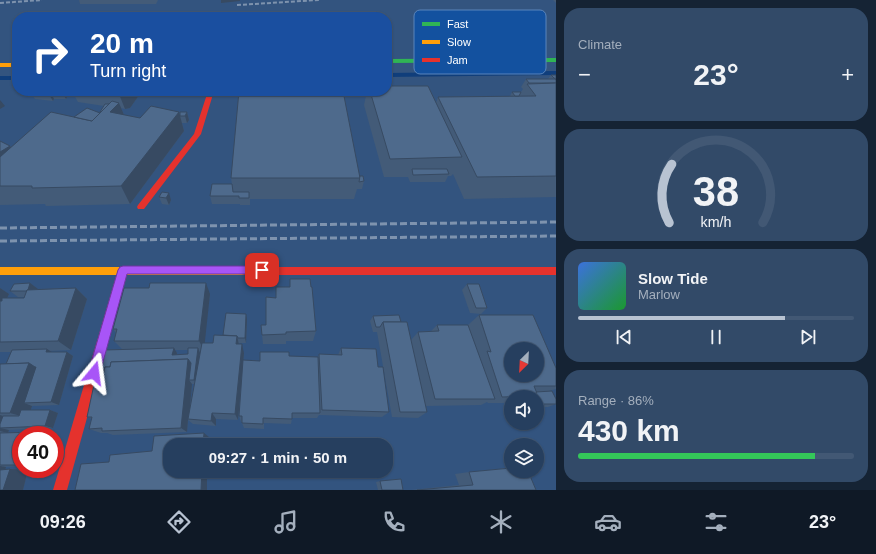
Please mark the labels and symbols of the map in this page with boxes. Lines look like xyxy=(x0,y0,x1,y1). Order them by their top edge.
legend xyxy=(414,10,546,74)
text: Fast xyxy=(447,18,468,30)
text: Slow xyxy=(447,36,471,48)
text: Jam xyxy=(447,54,468,66)
pin xyxy=(245,253,279,287)
north arrow xyxy=(504,342,544,382)
position arrow xyxy=(73,352,115,394)
speed limit sign: 40 xyxy=(12,426,64,478)

